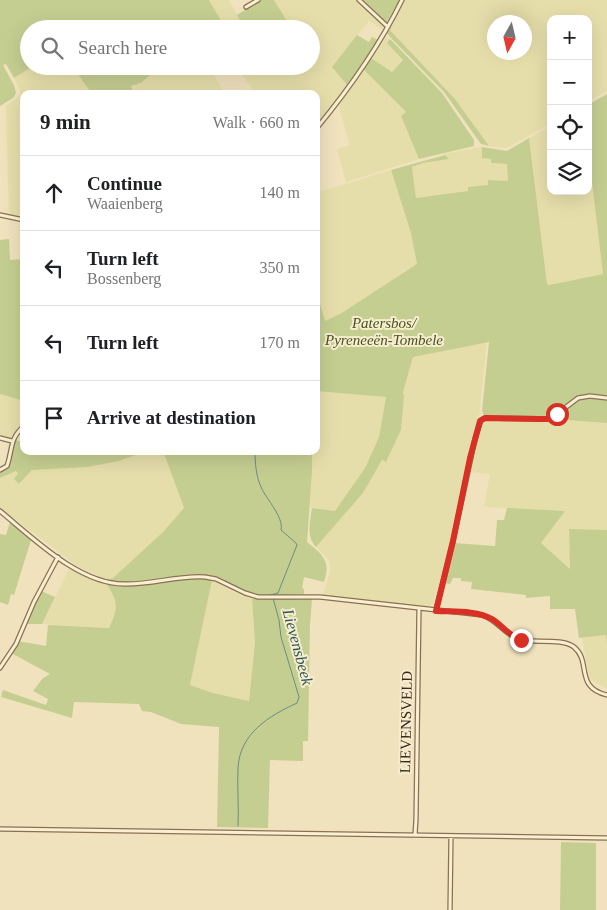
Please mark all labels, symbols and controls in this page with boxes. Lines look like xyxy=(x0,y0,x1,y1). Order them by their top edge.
north arrow xyxy=(487,15,532,60)
map controls xyxy=(547,15,592,195)
button: + xyxy=(547,15,592,60)
search box xyxy=(20,20,320,75)
icon: search xyxy=(38,34,66,62)
text: Search here xyxy=(78,37,167,58)
button: − xyxy=(547,60,592,105)
button: locate xyxy=(547,105,592,150)
text: 9 min xyxy=(40,110,91,134)
text: Walk · 660 m xyxy=(213,114,300,131)
button: layers xyxy=(547,150,592,195)
text: Continue xyxy=(87,173,162,194)
icon: ahead xyxy=(40,179,68,207)
text: 140 m xyxy=(260,184,300,201)
text: Waaienberg xyxy=(87,195,163,212)
text: Turn left xyxy=(87,248,159,269)
icon: left xyxy=(40,254,68,282)
text: 350 m xyxy=(260,259,300,276)
text: Bossenberg xyxy=(87,270,161,287)
park label: Patersbos/ Pyreneeën-Tombele xyxy=(324,315,443,348)
icon: left xyxy=(40,329,68,357)
text: Turn left xyxy=(87,332,159,353)
text: 170 m xyxy=(260,334,300,351)
route start xyxy=(546,403,569,426)
icon: arrive xyxy=(40,404,68,432)
text: Arrive at destination xyxy=(87,407,256,428)
water label: Lievensbeek xyxy=(279,606,317,688)
route end xyxy=(510,629,533,652)
street label: LIEVENSVELD xyxy=(397,670,415,773)

